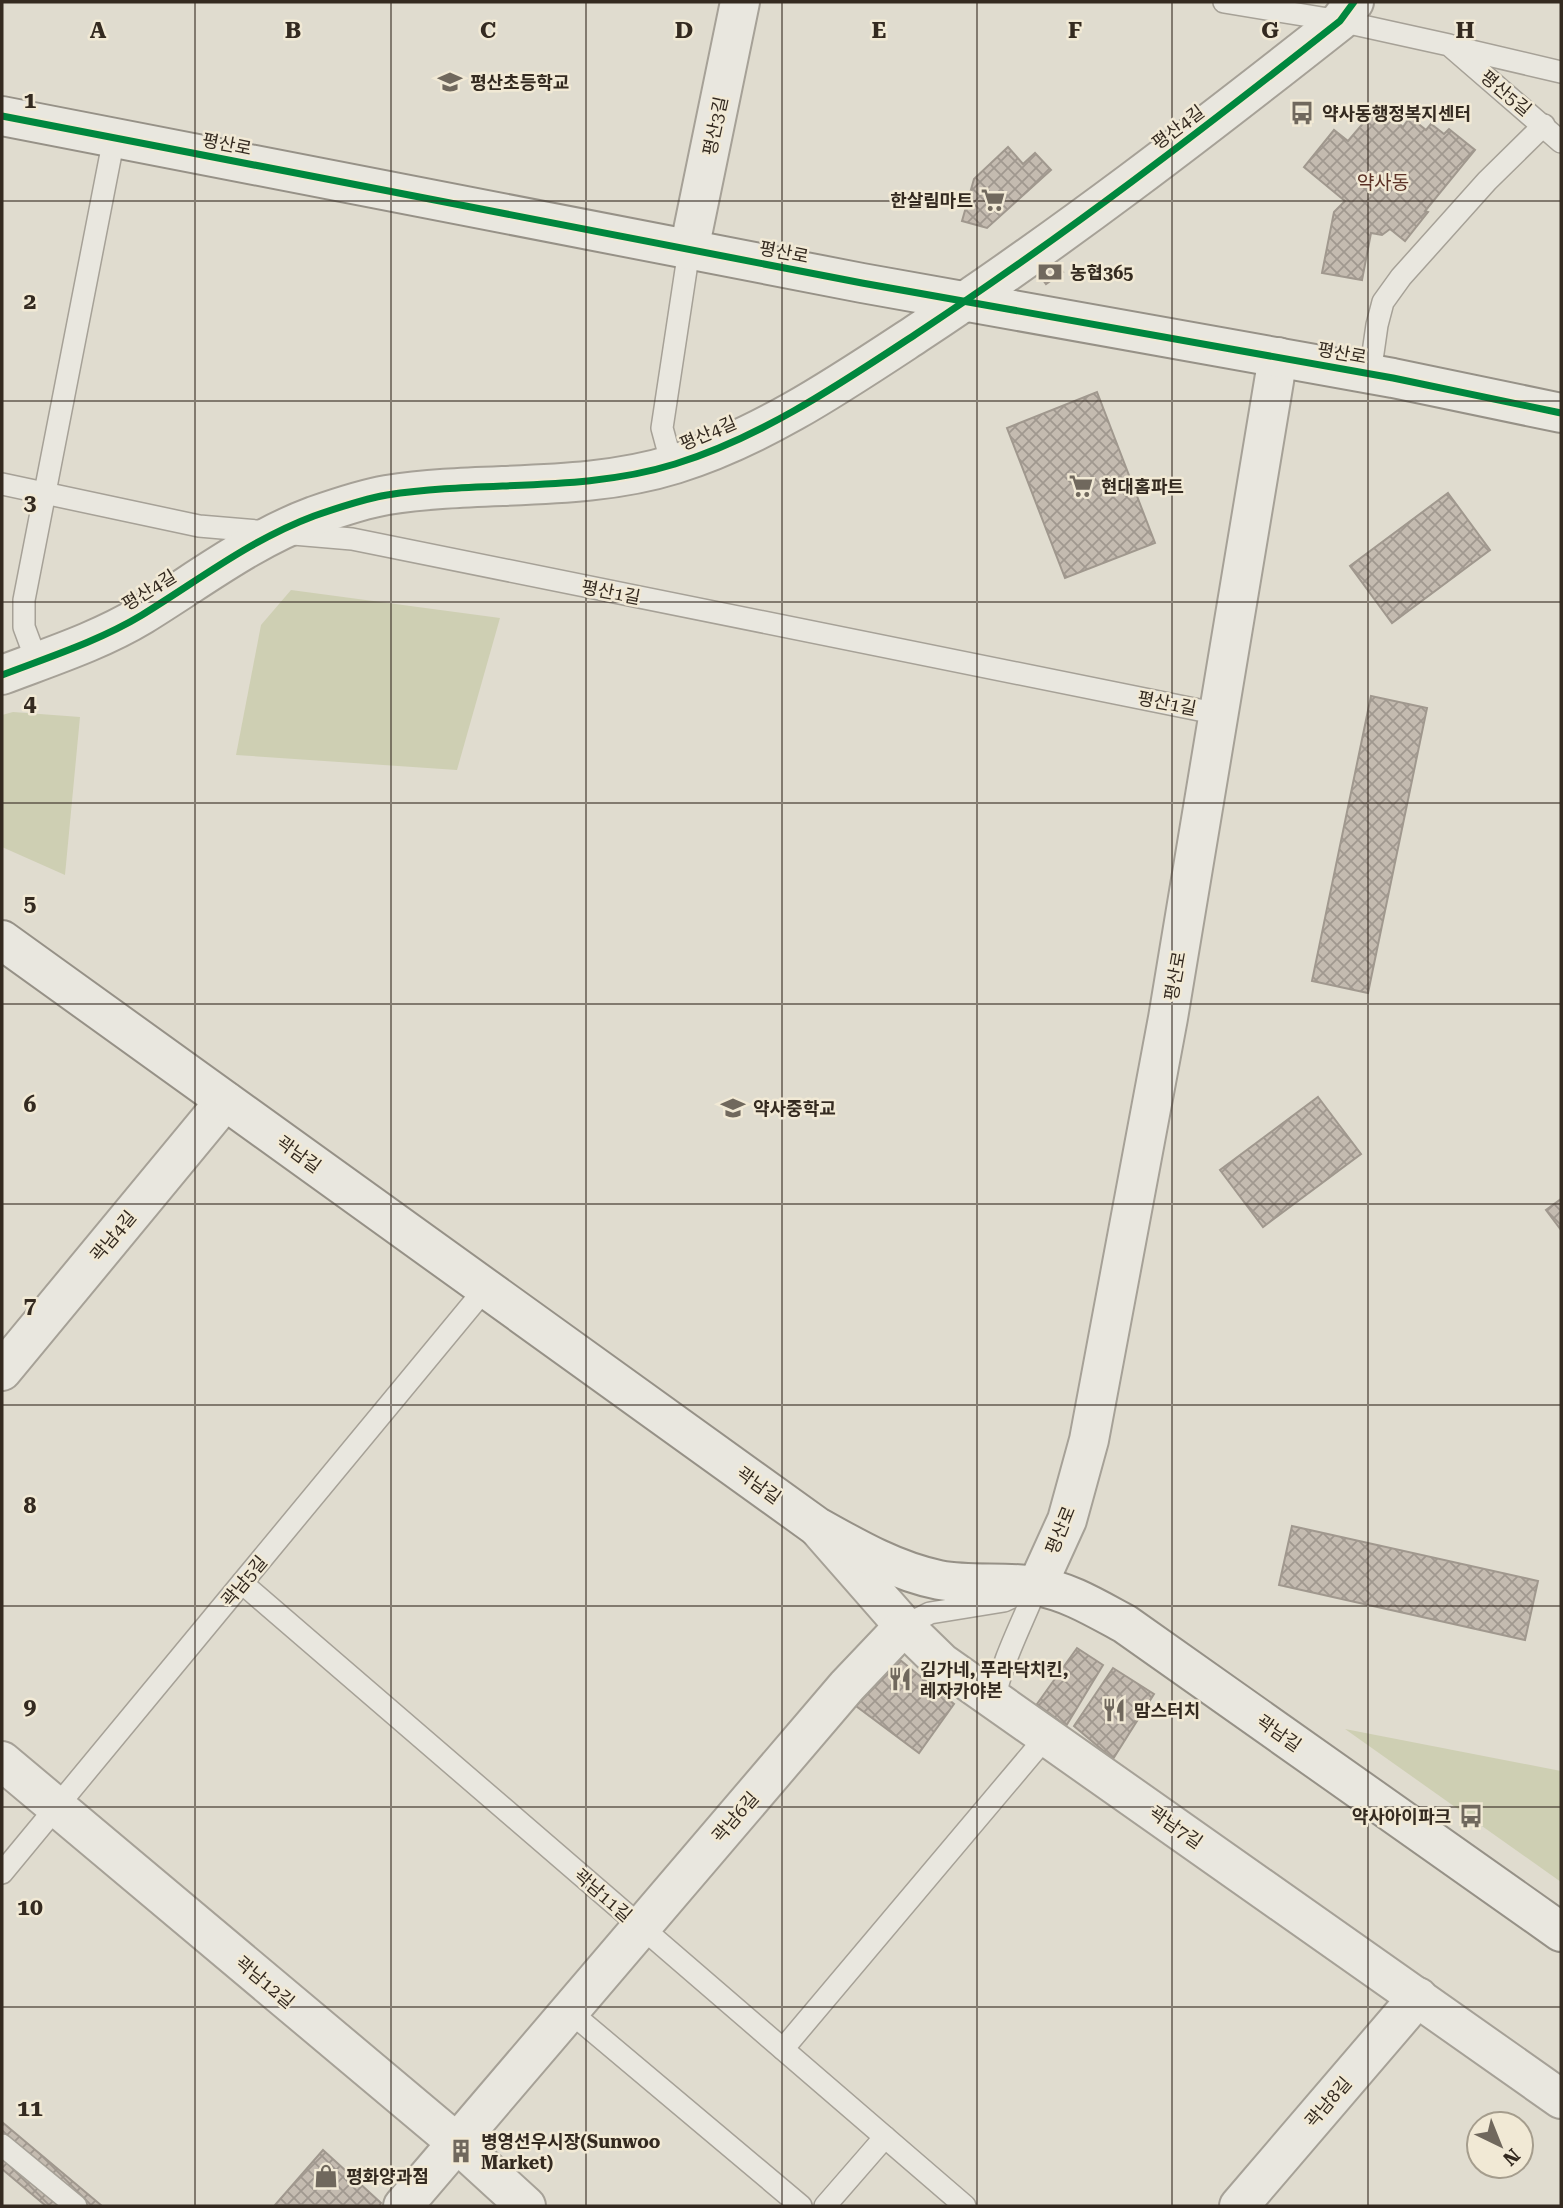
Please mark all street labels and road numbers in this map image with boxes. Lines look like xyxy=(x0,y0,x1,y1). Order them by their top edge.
street label: 평산5길 xyxy=(1476,66,1536,120)
street label: 평산3길 xyxy=(699,95,731,157)
street label: 평산4길 xyxy=(1148,101,1208,153)
street label: 평산로 xyxy=(201,129,253,159)
street label: 평산로 xyxy=(758,237,810,267)
street label: 평산로 xyxy=(1316,338,1368,368)
street label: 평산4길 xyxy=(676,412,740,454)
street label: 평산4길 xyxy=(118,565,180,615)
street label: 평산1길 xyxy=(580,576,642,608)
street label: 평산1길 xyxy=(1136,687,1198,719)
street label: 평산로 xyxy=(1160,950,1190,1002)
street label: 곽남길 xyxy=(273,1131,325,1177)
street label: 곽남4길 xyxy=(86,1206,140,1266)
street label: 곽남길 xyxy=(733,1462,785,1508)
street label: 평산로 xyxy=(1041,1503,1079,1557)
street label: 곽남5길 xyxy=(217,1551,271,1611)
street label: 곽남길 xyxy=(1253,1710,1305,1756)
street label: 곽남6길 xyxy=(707,1788,763,1846)
street label: 곽남7길 xyxy=(1145,1801,1207,1853)
street label: 곽남11길 xyxy=(570,1864,636,1926)
street label: 곽남12길 xyxy=(231,1952,299,2012)
street label: 곽남8길 xyxy=(1300,2073,1356,2131)

